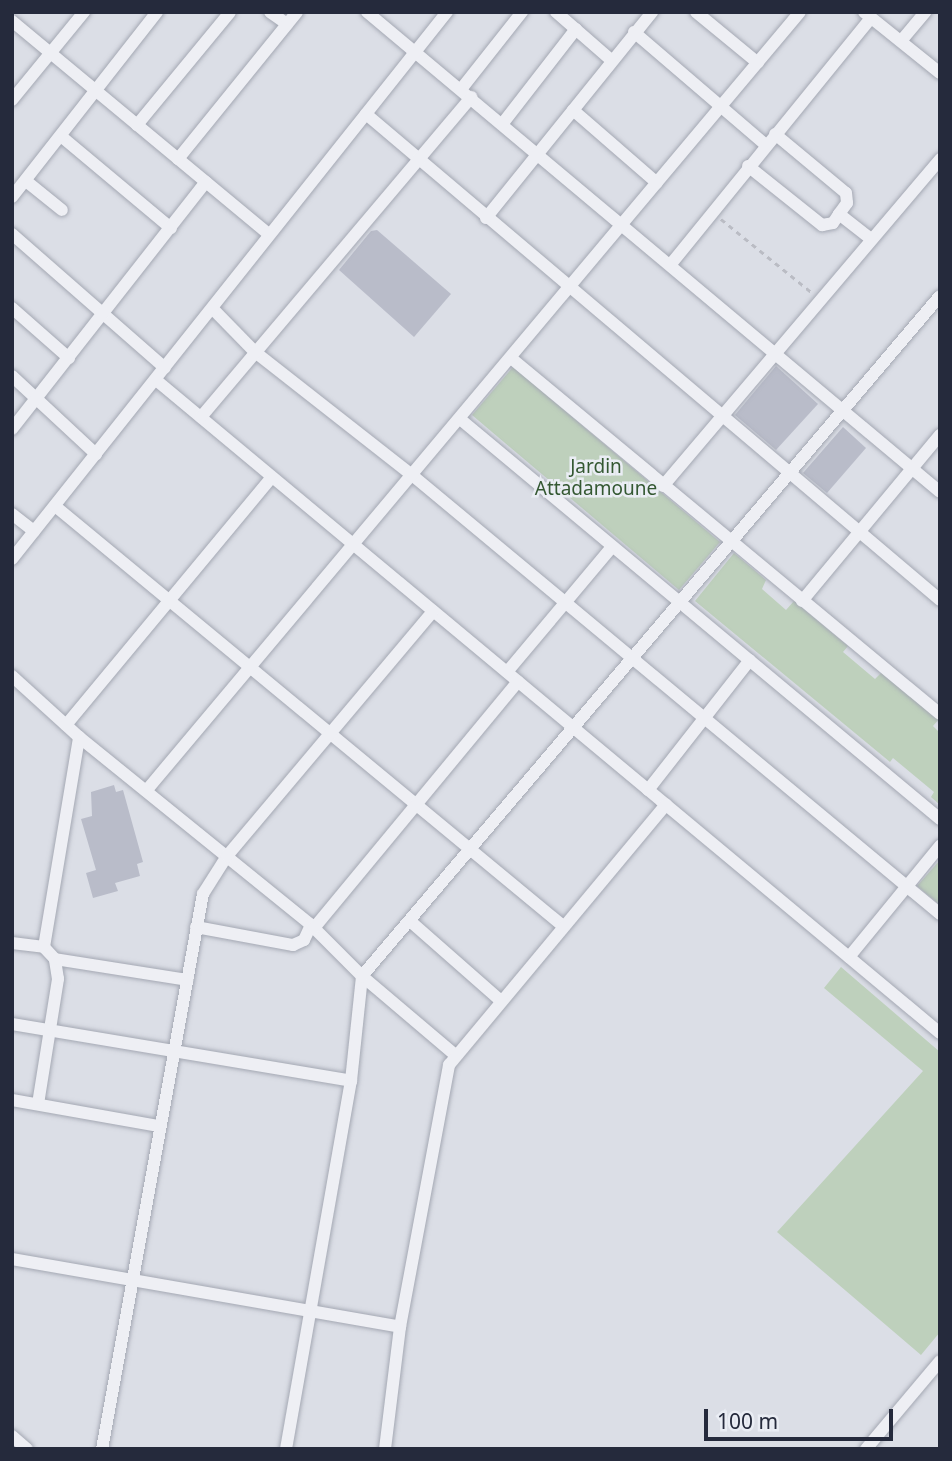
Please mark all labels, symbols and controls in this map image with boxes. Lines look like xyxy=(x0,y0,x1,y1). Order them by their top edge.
park label: Jardin Attadamoune xyxy=(535,456,657,500)
scale bar xyxy=(707,1394,896,1438)
text: 100 m xyxy=(717,1407,778,1435)

